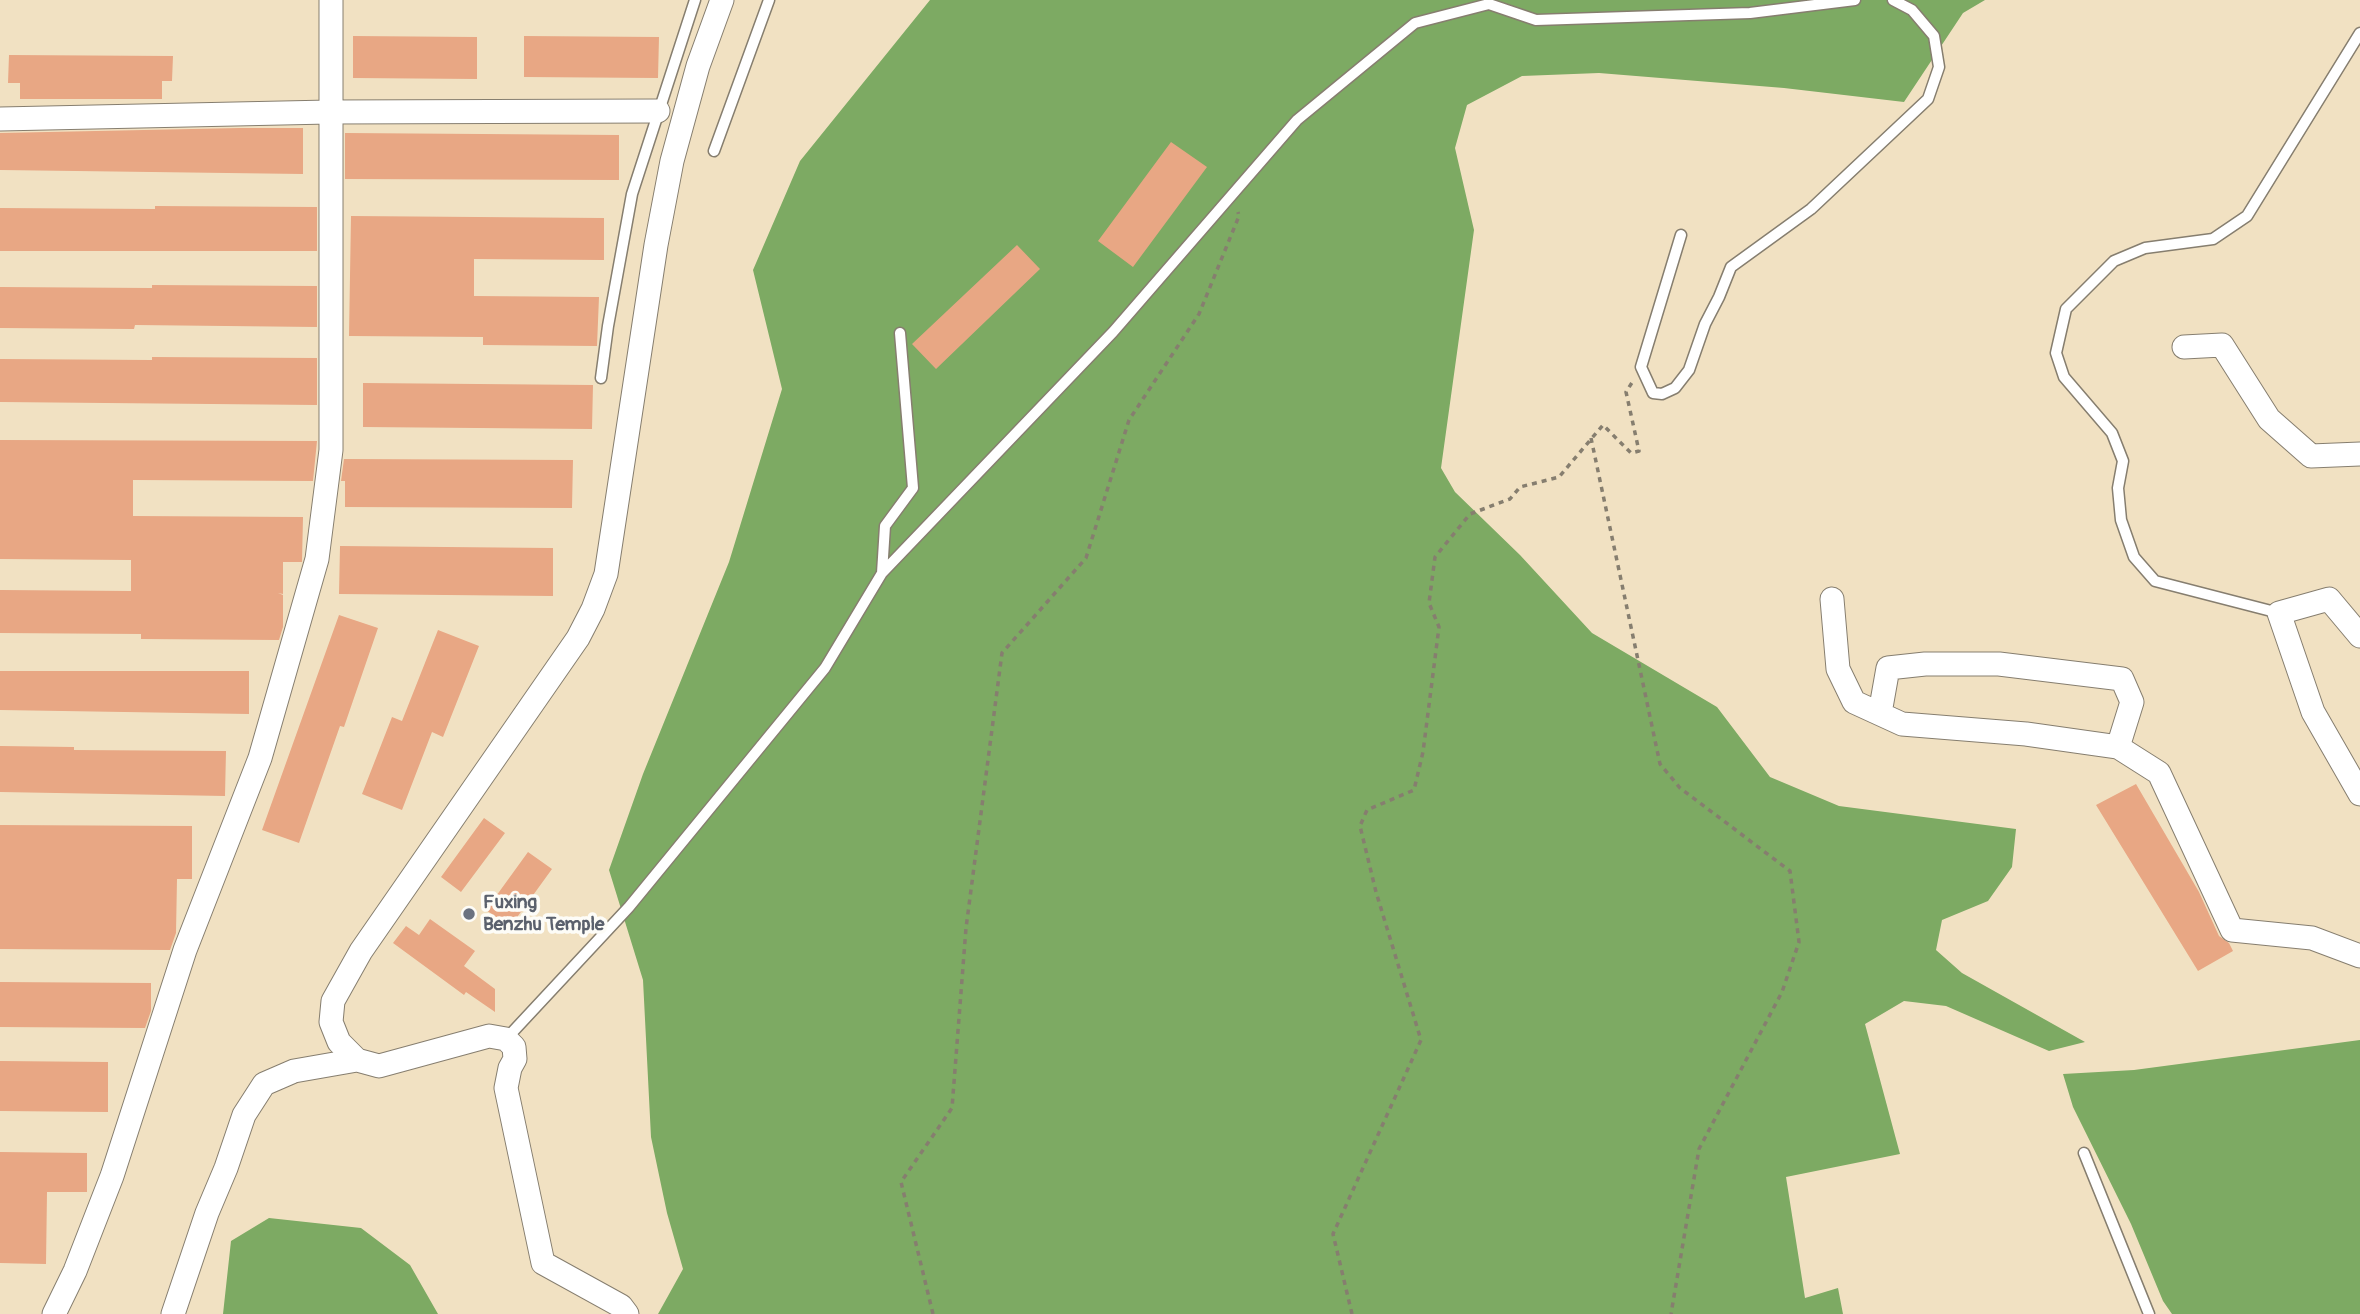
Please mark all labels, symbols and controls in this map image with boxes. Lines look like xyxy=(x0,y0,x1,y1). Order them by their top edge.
place label: Fuxing Benzhu Temple xyxy=(483,892,604,936)
marker: Fuxing Benzhu Temple xyxy=(461,906,477,922)

